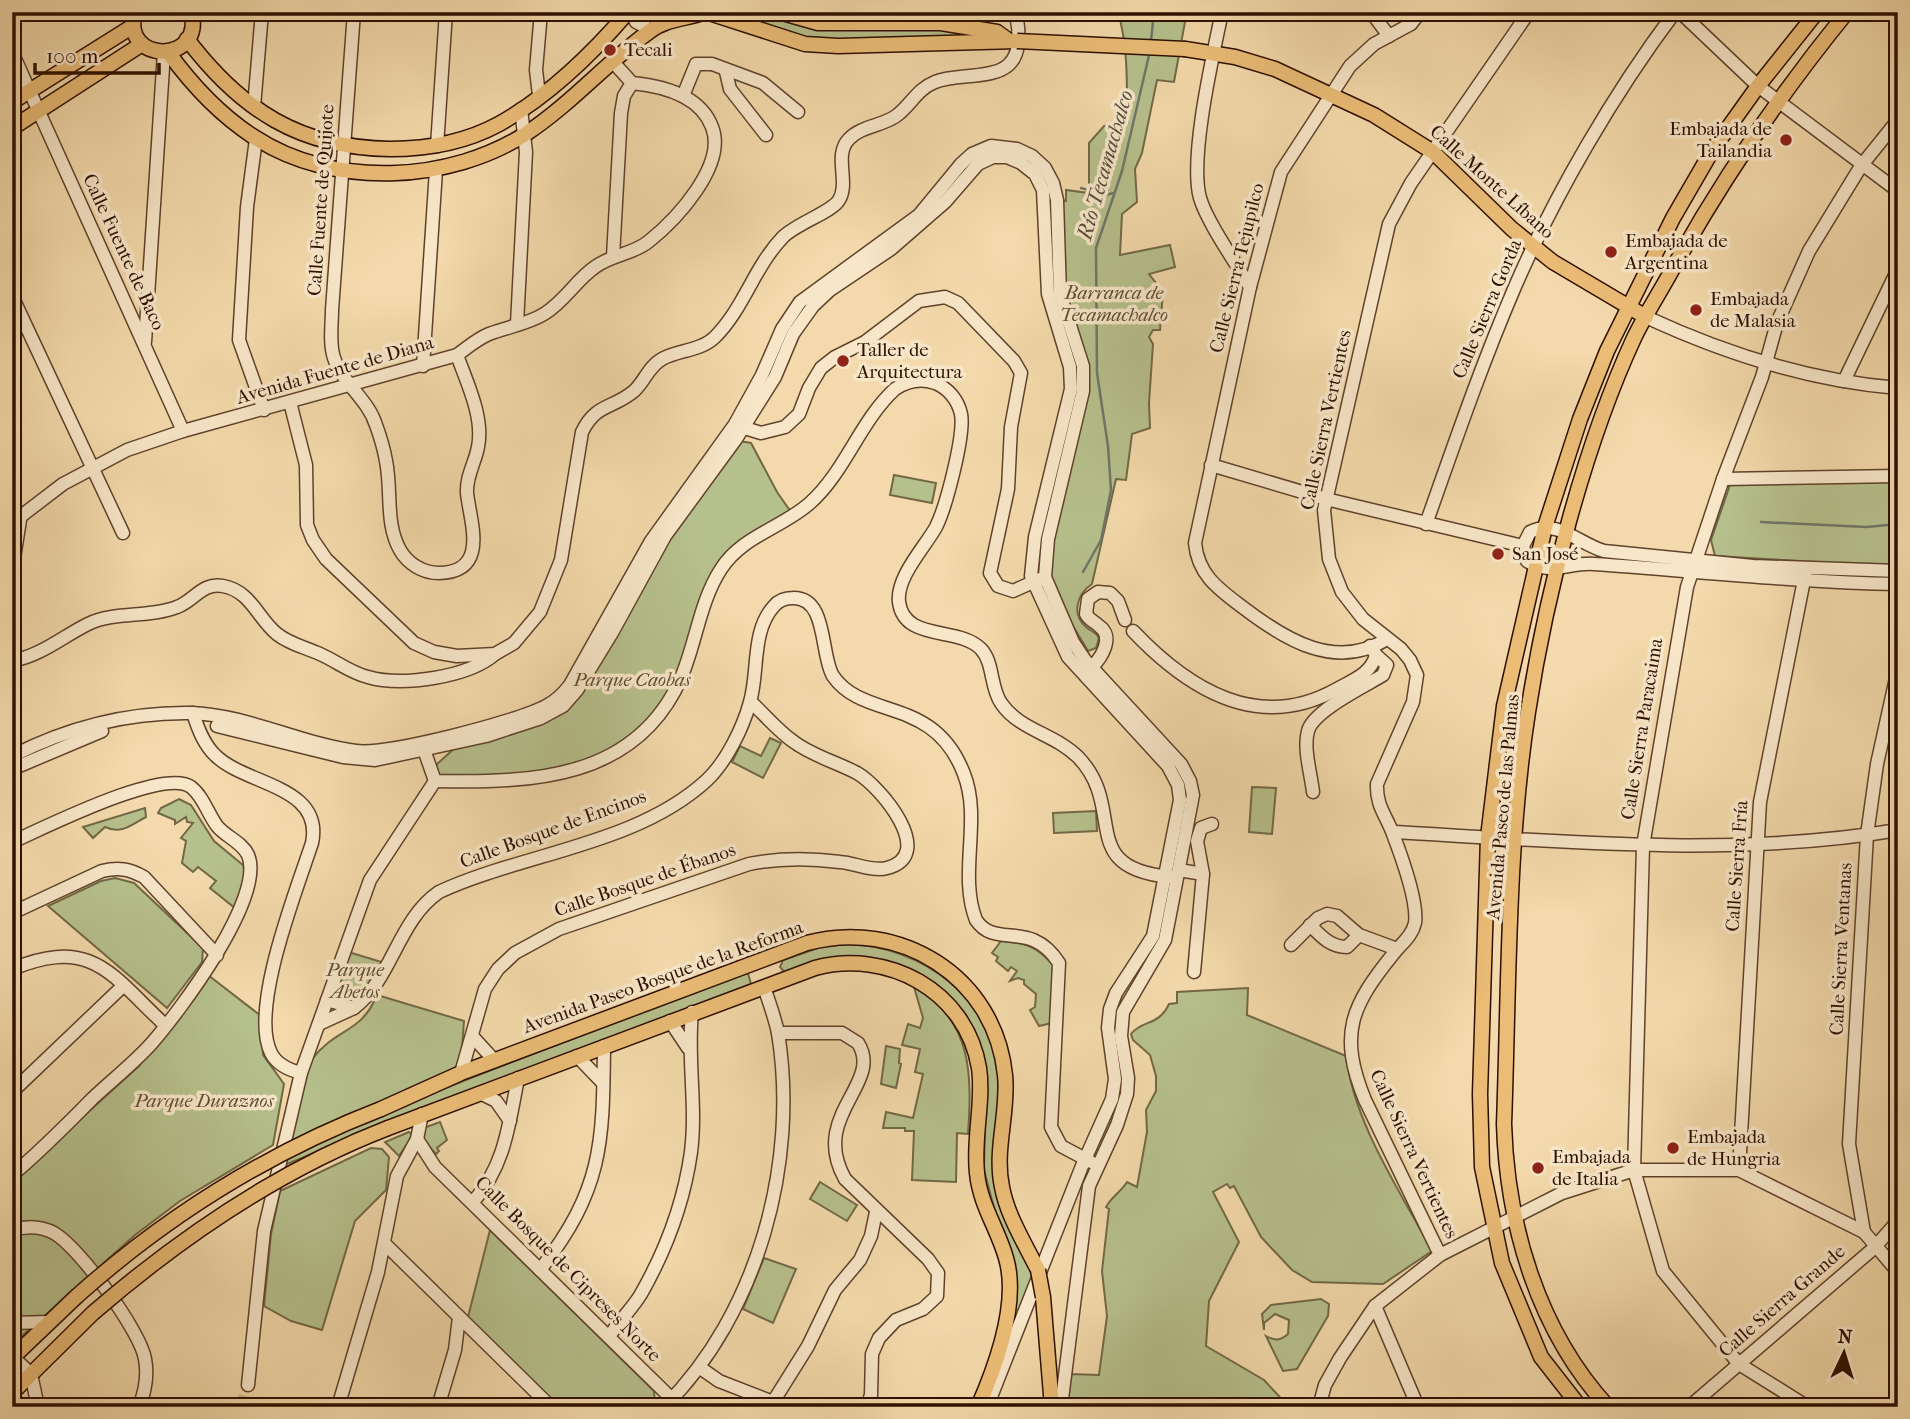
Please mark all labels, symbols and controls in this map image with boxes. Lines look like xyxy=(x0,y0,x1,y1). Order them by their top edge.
scale bar xyxy=(35,32,159,76)
place label: Tecali xyxy=(624,39,673,61)
marker: Tecali xyxy=(602,42,618,58)
text: 100 m xyxy=(46,44,99,68)
water label: Río Tecamachalco xyxy=(1072,87,1138,244)
street label: Calle Fuente de Quijote xyxy=(303,103,339,297)
place label: Embajada de Tailandia xyxy=(1669,118,1772,162)
street label: Calle Monte Líbano xyxy=(1425,120,1559,244)
marker: Embajada de Tailandia xyxy=(1778,132,1794,148)
street label: Calle Fuente de Baco xyxy=(78,170,170,334)
street label: Calle Sierra Tejupilco xyxy=(1205,180,1269,355)
place label: Embajada de Argentina xyxy=(1624,230,1728,274)
street label: Calle Sierra Gorda xyxy=(1448,236,1526,382)
marker: Embajada de Argentina xyxy=(1603,244,1619,260)
park label: Barranca de Tecamachalco xyxy=(1060,282,1168,326)
place label: Embajada de Malasia xyxy=(1710,288,1796,332)
marker: Embajada de Malasia xyxy=(1688,302,1704,318)
street label: Calle Sierra Vertientes xyxy=(1296,328,1356,512)
street label: Avenida Fuente de Diana xyxy=(233,331,436,409)
place label: Taller de Arquitectura xyxy=(856,339,963,383)
marker: Taller de Arquitectura xyxy=(835,353,851,369)
place label: San José xyxy=(1512,543,1579,565)
marker: San José xyxy=(1490,546,1506,562)
street label: Calle Sierra Paracaima xyxy=(1617,637,1667,821)
park label: Parque Caobas xyxy=(572,669,692,691)
street label: Avenida Paseo de las Palmas xyxy=(1482,693,1524,922)
street label: Calle Bosque de Encinos xyxy=(457,785,649,873)
street label: Calle Sierra Fría xyxy=(1721,799,1753,932)
street label: Calle Bosque de Ébanos xyxy=(552,839,738,921)
street label: Calle Sierra Ventanas xyxy=(1825,862,1857,1036)
street label: Avenida Paseo Bosque de la Reforma xyxy=(519,916,806,1038)
park label: Parque Abetos xyxy=(325,959,385,1003)
street label: Calle Sierra Vertientes xyxy=(1365,1066,1463,1242)
park label: Parque Duraznos xyxy=(134,1090,275,1112)
place label: Embajada de Hungria xyxy=(1687,1126,1780,1170)
marker: Embajada de Hungria xyxy=(1665,1140,1681,1156)
place label: Embajada de Italia xyxy=(1552,1146,1631,1190)
marker: Embajada de Italia xyxy=(1530,1160,1546,1176)
street label: Calle Bosque de Cipreses Norte xyxy=(471,1172,665,1366)
street label: Calle Sierra Grande xyxy=(1714,1240,1850,1362)
north arrow xyxy=(1808,1318,1878,1388)
text: N xyxy=(1837,1326,1854,1349)

